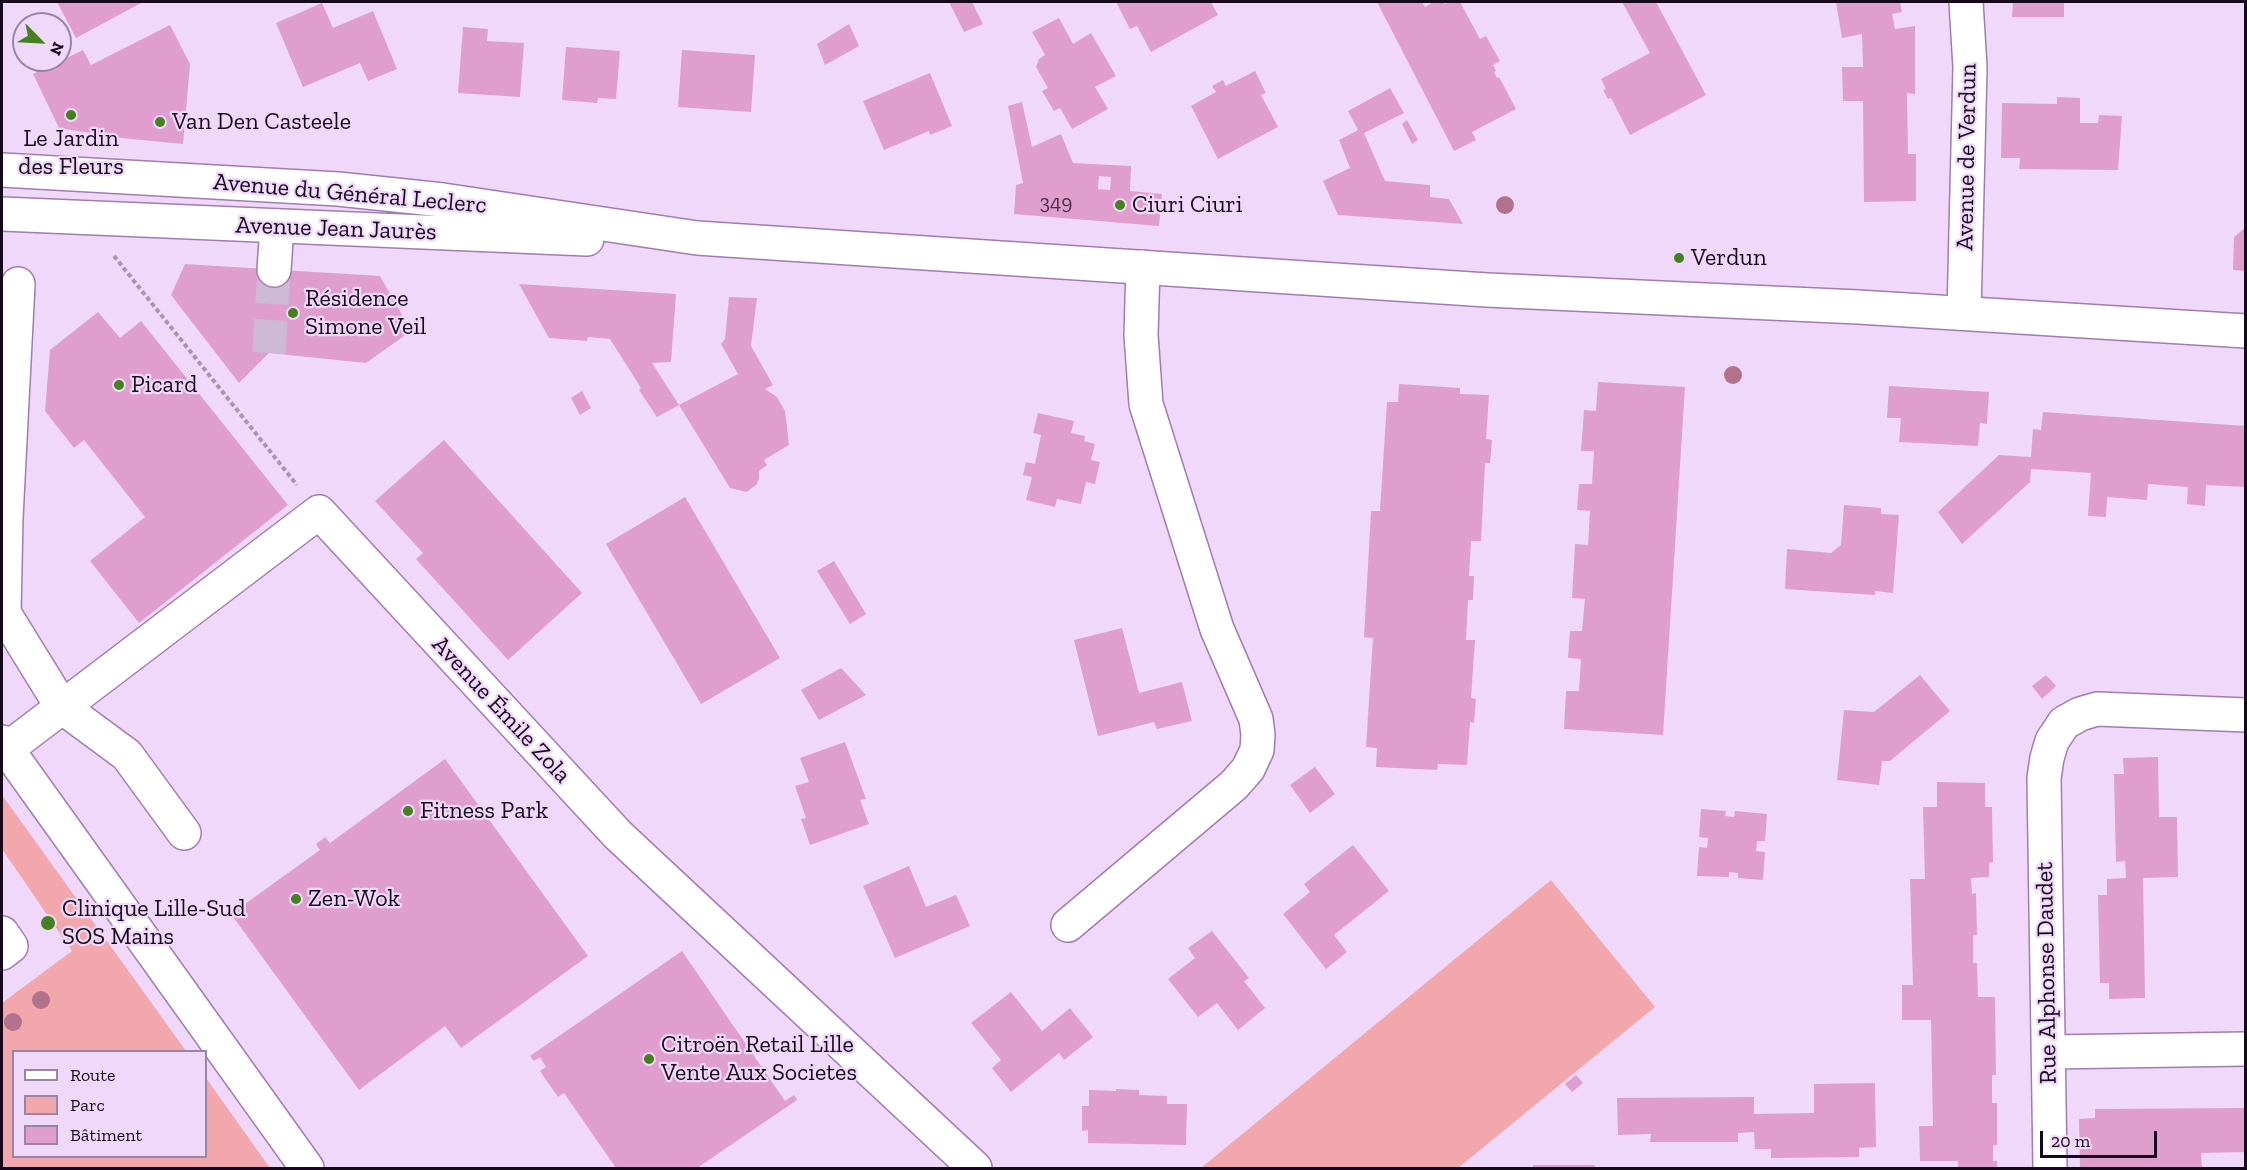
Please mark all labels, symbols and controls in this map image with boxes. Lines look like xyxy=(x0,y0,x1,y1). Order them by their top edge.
north arrow xyxy=(12,12,72,72)
text: N xyxy=(46,39,68,58)
street label: Avenue de Verdun xyxy=(1951,63,1983,251)
marker: Le Jardin des Fleurs xyxy=(64,108,78,122)
place label: Van Den Casteele xyxy=(172,108,351,136)
marker: Van Den Casteele xyxy=(153,115,167,129)
place label: Le Jardin des Fleurs xyxy=(18,125,124,181)
street label: Avenue du Général Leclerc xyxy=(212,168,488,220)
house number: 349 xyxy=(1040,190,1072,216)
place label: Ciuri Ciuri xyxy=(1132,191,1242,219)
marker: Ciuri Ciuri xyxy=(1113,198,1127,212)
street label: Avenue Jean Jaurès xyxy=(235,211,437,247)
place label: Verdun xyxy=(1691,244,1767,272)
marker: Verdun xyxy=(1672,251,1686,265)
place label: Résidence Simone Veil xyxy=(305,285,426,341)
marker: Résidence Simone Veil xyxy=(286,306,300,320)
place label: Picard xyxy=(131,371,197,399)
marker: Picard xyxy=(112,378,126,392)
street label: Avenue Émile Zola xyxy=(426,631,576,789)
place label: Fitness Park xyxy=(420,797,548,825)
marker: Fitness Park xyxy=(401,804,415,818)
street label: Rue Alphonse Daudet xyxy=(2031,862,2063,1084)
place label: Zen-Wok xyxy=(308,885,400,913)
marker: Zen-Wok xyxy=(289,892,303,906)
place label: Clinique Lille-Sud SOS Mains xyxy=(62,895,246,951)
marker: Clinique Lille-Sud SOS Mains xyxy=(39,914,57,932)
place label: Citroën Retail Lille Vente Aux Societes xyxy=(661,1031,857,1087)
legend xyxy=(12,1050,207,1158)
marker: Citroën Retail Lille Vente Aux Societes xyxy=(642,1052,656,1066)
text: Route xyxy=(70,1064,115,1086)
text: Parc xyxy=(70,1094,105,1116)
scale bar xyxy=(2043,1119,2160,1157)
text: Bâtiment xyxy=(70,1124,142,1146)
text: 20 m xyxy=(2051,1130,2090,1152)

